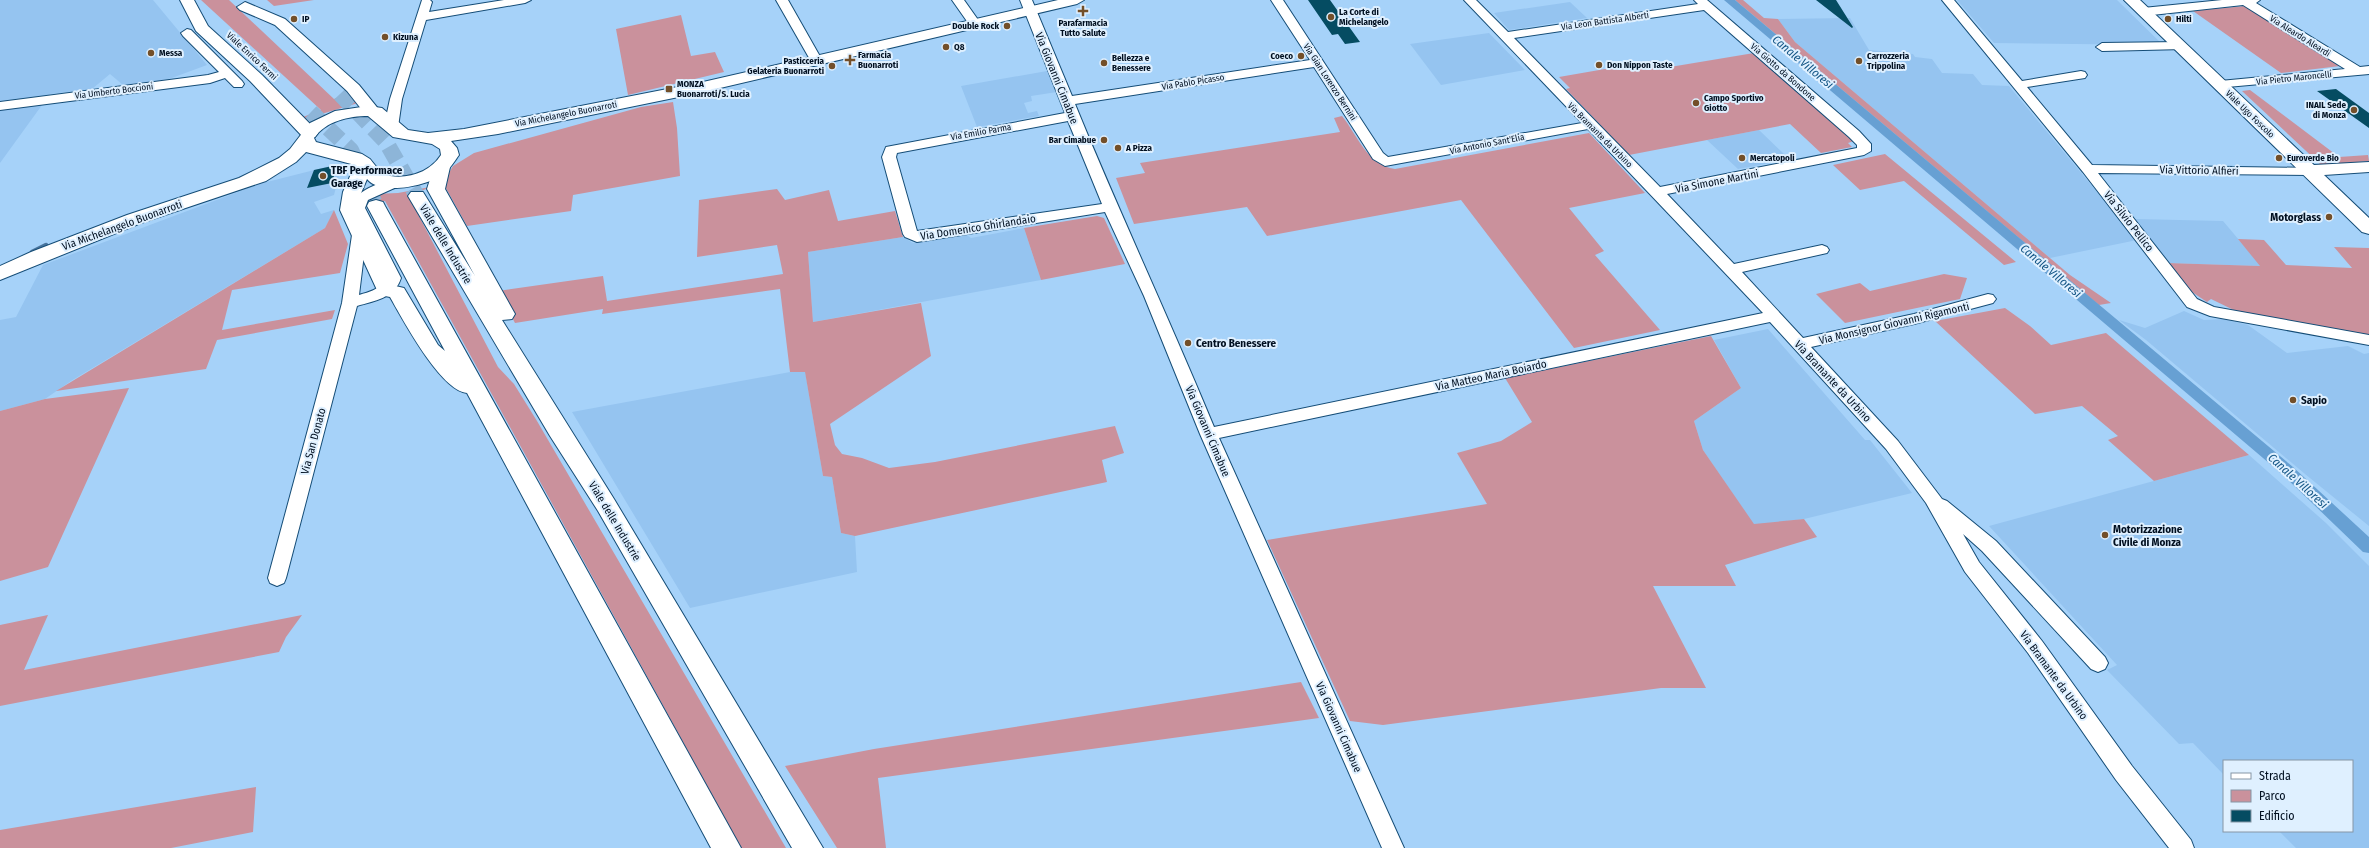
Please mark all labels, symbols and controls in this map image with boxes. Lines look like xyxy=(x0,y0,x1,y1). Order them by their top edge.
marker: Parafarmacia Tutto Salute xyxy=(1078,6,1088,16)
place label: La Corte di Michelangelo xyxy=(1339,7,1389,27)
street label: Via Leon Battista Alberti xyxy=(1560,10,1650,32)
marker: La Corte di Michelangelo xyxy=(1326,12,1336,22)
street label: Via Aleardo Aleardi xyxy=(2268,13,2332,59)
marker: IP xyxy=(289,14,299,24)
place label: IP xyxy=(302,14,309,24)
marker: Hilti xyxy=(2163,14,2173,24)
place label: Hilti xyxy=(2176,14,2192,24)
place label: Parafarmacia Tutto Salute xyxy=(1058,18,1108,38)
place label: Double Rock xyxy=(952,21,999,31)
marker: Double Rock xyxy=(1002,21,1012,31)
street label: Viale Enrico Fermi xyxy=(225,30,279,82)
street label: Via Giovanni Cimabue xyxy=(1032,31,1081,126)
marker: Kizuna xyxy=(380,32,390,42)
place label: Kizuna xyxy=(393,32,419,42)
water label: Canale Villoresi xyxy=(1770,32,1836,92)
street label: Via Giotto da Bondone xyxy=(1749,41,1818,103)
marker: Q8 xyxy=(941,42,951,52)
place label: Q8 xyxy=(954,42,965,52)
street label: Via Gian Lorenzo Bernini xyxy=(1301,42,1359,122)
marker: Messa xyxy=(146,48,156,58)
place label: Messa xyxy=(159,48,183,58)
place label: Farmacia Buonarroti xyxy=(858,50,898,70)
place label: Coeco xyxy=(1271,51,1293,61)
marker: Coeco xyxy=(1296,51,1306,61)
place label: Carrozzeria Trippolina xyxy=(1867,51,1910,71)
place label: Bellezza e Benessere xyxy=(1112,53,1151,73)
marker: Farmacia Buonarroti xyxy=(845,55,855,65)
place label: Pasticceria Gelateria Buonarroti xyxy=(747,56,825,76)
marker: Carrozzeria Trippolina xyxy=(1854,56,1864,66)
marker: Bellezza e Benessere xyxy=(1099,58,1109,68)
marker: Don Nippon Taste xyxy=(1594,60,1604,70)
place label: Don Nippon Taste xyxy=(1607,60,1673,70)
marker: Pasticceria Gelateria Buonarroti xyxy=(827,61,837,71)
street label: Via Pietro Maroncelli xyxy=(2256,69,2332,87)
street label: Via Pablo Picasso xyxy=(1161,72,1225,92)
place label: MONZA Buonarroti/S. Lucia xyxy=(677,79,750,99)
street label: Via Umberto Boccioni xyxy=(74,81,154,101)
marker: MONZA Buonarroti/S. Lucia xyxy=(664,84,674,94)
street label: Viale Ugo Foscolo xyxy=(2224,88,2277,140)
place label: Campo Sportivo Giotto xyxy=(1704,93,1764,113)
marker: Campo Sportivo Giotto xyxy=(1691,98,1701,108)
street label: Via Michelangelo Buonarroti xyxy=(514,99,618,129)
place label: INAIL Sede di Monza xyxy=(2306,100,2347,120)
street label: Via Bramante da Urbino xyxy=(1566,101,1635,170)
marker: INAIL Sede di Monza xyxy=(2349,105,2359,115)
street label: Via Emilio Parma xyxy=(950,122,1013,142)
street label: Via Antonio Sant'Elia xyxy=(1449,132,1526,156)
place label: Bar Cimabue xyxy=(1049,135,1096,145)
marker: Bar Cimabue xyxy=(1099,135,1109,145)
marker: A Pizza xyxy=(1113,143,1123,153)
place label: A Pizza xyxy=(1125,143,1152,153)
marker: Mercatopoli xyxy=(1737,153,1747,163)
place label: Mercatopoli xyxy=(1750,153,1795,163)
marker: Euroverde Bio xyxy=(2274,153,2284,163)
place label: Euroverde Bio xyxy=(2287,153,2339,163)
street label: Via Vittorio Alfieri xyxy=(2159,163,2239,178)
place label: TBF Performace Garage xyxy=(331,164,403,190)
street label: Via Simone Martini xyxy=(1674,167,1760,196)
marker: TBF Performace Garage xyxy=(318,171,328,181)
street label: Via Silvio Pellico xyxy=(2101,188,2156,254)
street label: Via Michelangelo Buonarroti xyxy=(60,198,184,253)
street label: Viale delle Industrie xyxy=(417,202,474,286)
place label: Motorglass xyxy=(2270,211,2321,224)
street label: Via Domenico Ghirlandaio xyxy=(920,212,1037,243)
marker: Motorglass xyxy=(2324,212,2334,222)
water label: Canale Villoresi xyxy=(2018,241,2084,301)
street label: Via Monsignor Giovanni Rigamonti xyxy=(1818,300,1971,347)
place label: Centro Benessere xyxy=(1196,337,1277,350)
marker: Centro Benessere xyxy=(1183,338,1193,348)
street label: Via Bramante da Urbino xyxy=(1791,338,1874,425)
street label: Via Matteo Maria Boiardo xyxy=(1434,357,1548,394)
street label: Via Giovanni Cimabue xyxy=(1183,384,1233,479)
place label: Sapio xyxy=(2301,394,2327,407)
marker: Sapio xyxy=(2288,395,2298,405)
street label: Via San Donato xyxy=(298,406,329,476)
water label: Canale Villoresi xyxy=(2265,451,2331,511)
street label: Viale delle Industrie xyxy=(586,479,643,563)
place label: Motorizzazione Civile di Monza xyxy=(2113,523,2183,549)
marker: Motorizzazione Civile di Monza xyxy=(2100,530,2110,540)
street label: Via Bramante da Urbino xyxy=(2017,628,2090,722)
street label: Via Giovanni Cimabue xyxy=(1313,680,1364,774)
legend xyxy=(2223,760,2353,832)
text: Strada xyxy=(2259,769,2291,783)
text: Parco xyxy=(2259,789,2286,803)
text: Edificio xyxy=(2259,809,2295,823)

